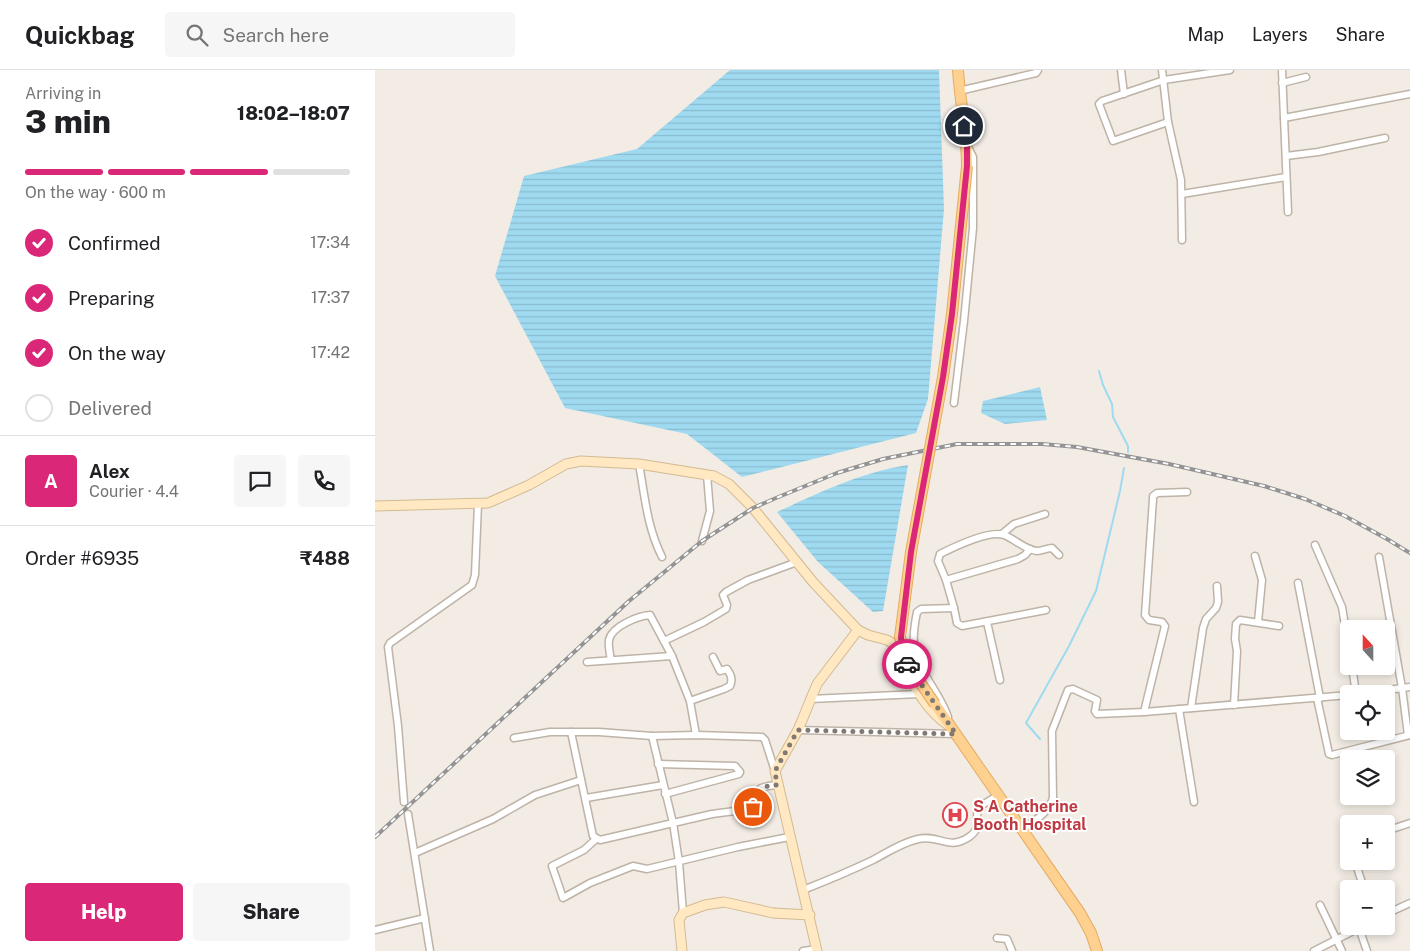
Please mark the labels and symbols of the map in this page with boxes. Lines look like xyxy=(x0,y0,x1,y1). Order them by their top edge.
pin xyxy=(943,105,985,147)
north arrow xyxy=(1340,620,1395,675)
courier xyxy=(882,639,932,689)
pin xyxy=(732,786,774,828)
place label: S A Catherine Booth Hospital xyxy=(973,797,1087,834)
hospital icon: S A Catherine Booth Hospital xyxy=(942,802,968,828)

